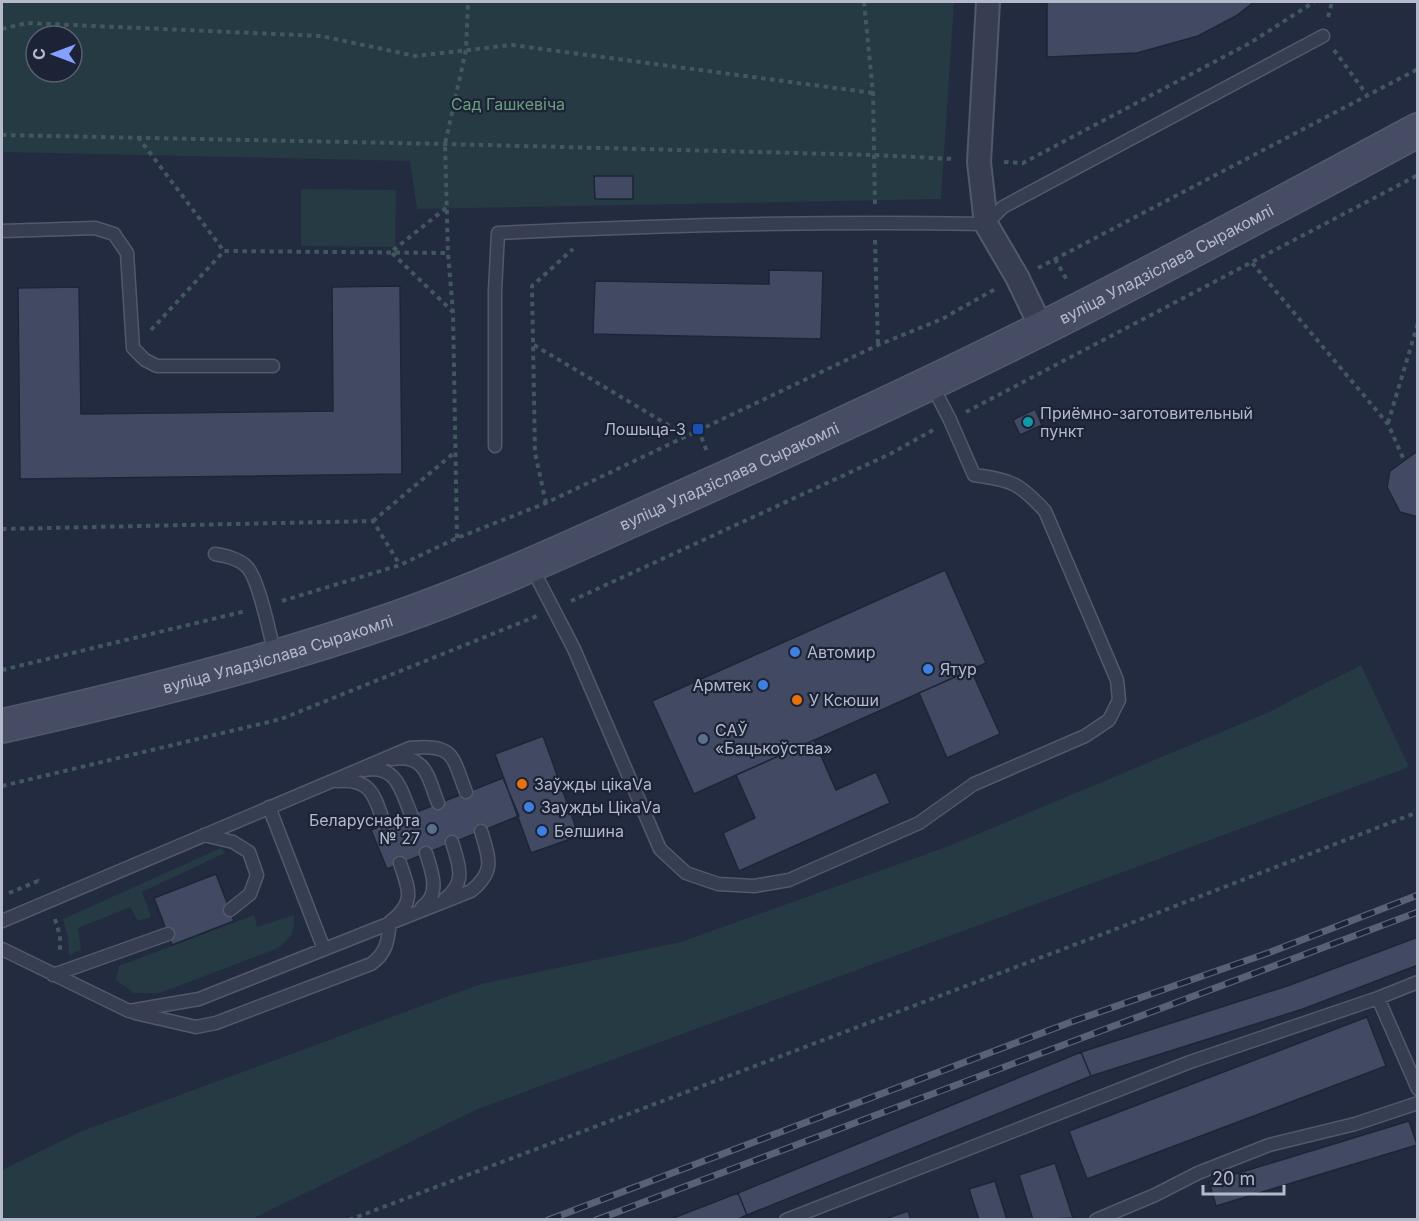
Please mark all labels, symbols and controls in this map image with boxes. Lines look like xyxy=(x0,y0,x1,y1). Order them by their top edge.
north arrow xyxy=(24,24,84,84)
text: С xyxy=(29,48,49,60)
park label: Сад Гашкевіча xyxy=(451,94,565,114)
street label: вуліца Уладзіслава Сыракомлі xyxy=(1056,200,1277,328)
place label: Приёмно-заготовительный пункт xyxy=(1040,403,1253,441)
marker: Приёмно-заготовительный пункт xyxy=(1021,415,1035,429)
street label: вуліца Уладзіслава Сыракомлі xyxy=(616,417,842,534)
place label: Лошыца-3 xyxy=(604,419,686,439)
marker: Лошыца-3 xyxy=(691,422,705,436)
street label: вуліца Уладзіслава Сыракомлі xyxy=(160,610,395,697)
place label: Автомир xyxy=(807,642,875,662)
marker: Автомир xyxy=(788,645,802,659)
place label: Ятур xyxy=(940,659,977,679)
marker: Ятур xyxy=(921,662,935,676)
place label: Армтек xyxy=(693,675,751,695)
marker: Армтек xyxy=(756,678,770,692)
place label: У Ксюши xyxy=(809,690,879,710)
marker: У Ксюши xyxy=(790,693,804,707)
place label: САЎ «Бацькоўства» xyxy=(715,720,833,758)
marker: САЎ «Бацькоўства» xyxy=(696,732,710,746)
place label: Заўжды цікаVа xyxy=(534,774,652,794)
marker: Заўжды цікаVа xyxy=(515,777,529,791)
place label: Заужды ЦікаVа xyxy=(541,797,661,817)
marker: Заужды ЦікаVа xyxy=(522,800,536,814)
place label: Беларуснафта № 27 xyxy=(309,810,420,848)
place label: Белшина xyxy=(554,821,624,841)
marker: Беларуснафта № 27 xyxy=(425,822,439,836)
marker: Белшина xyxy=(535,824,549,838)
scale bar xyxy=(1203,1158,1284,1196)
text: 20 m xyxy=(1212,1168,1255,1189)

